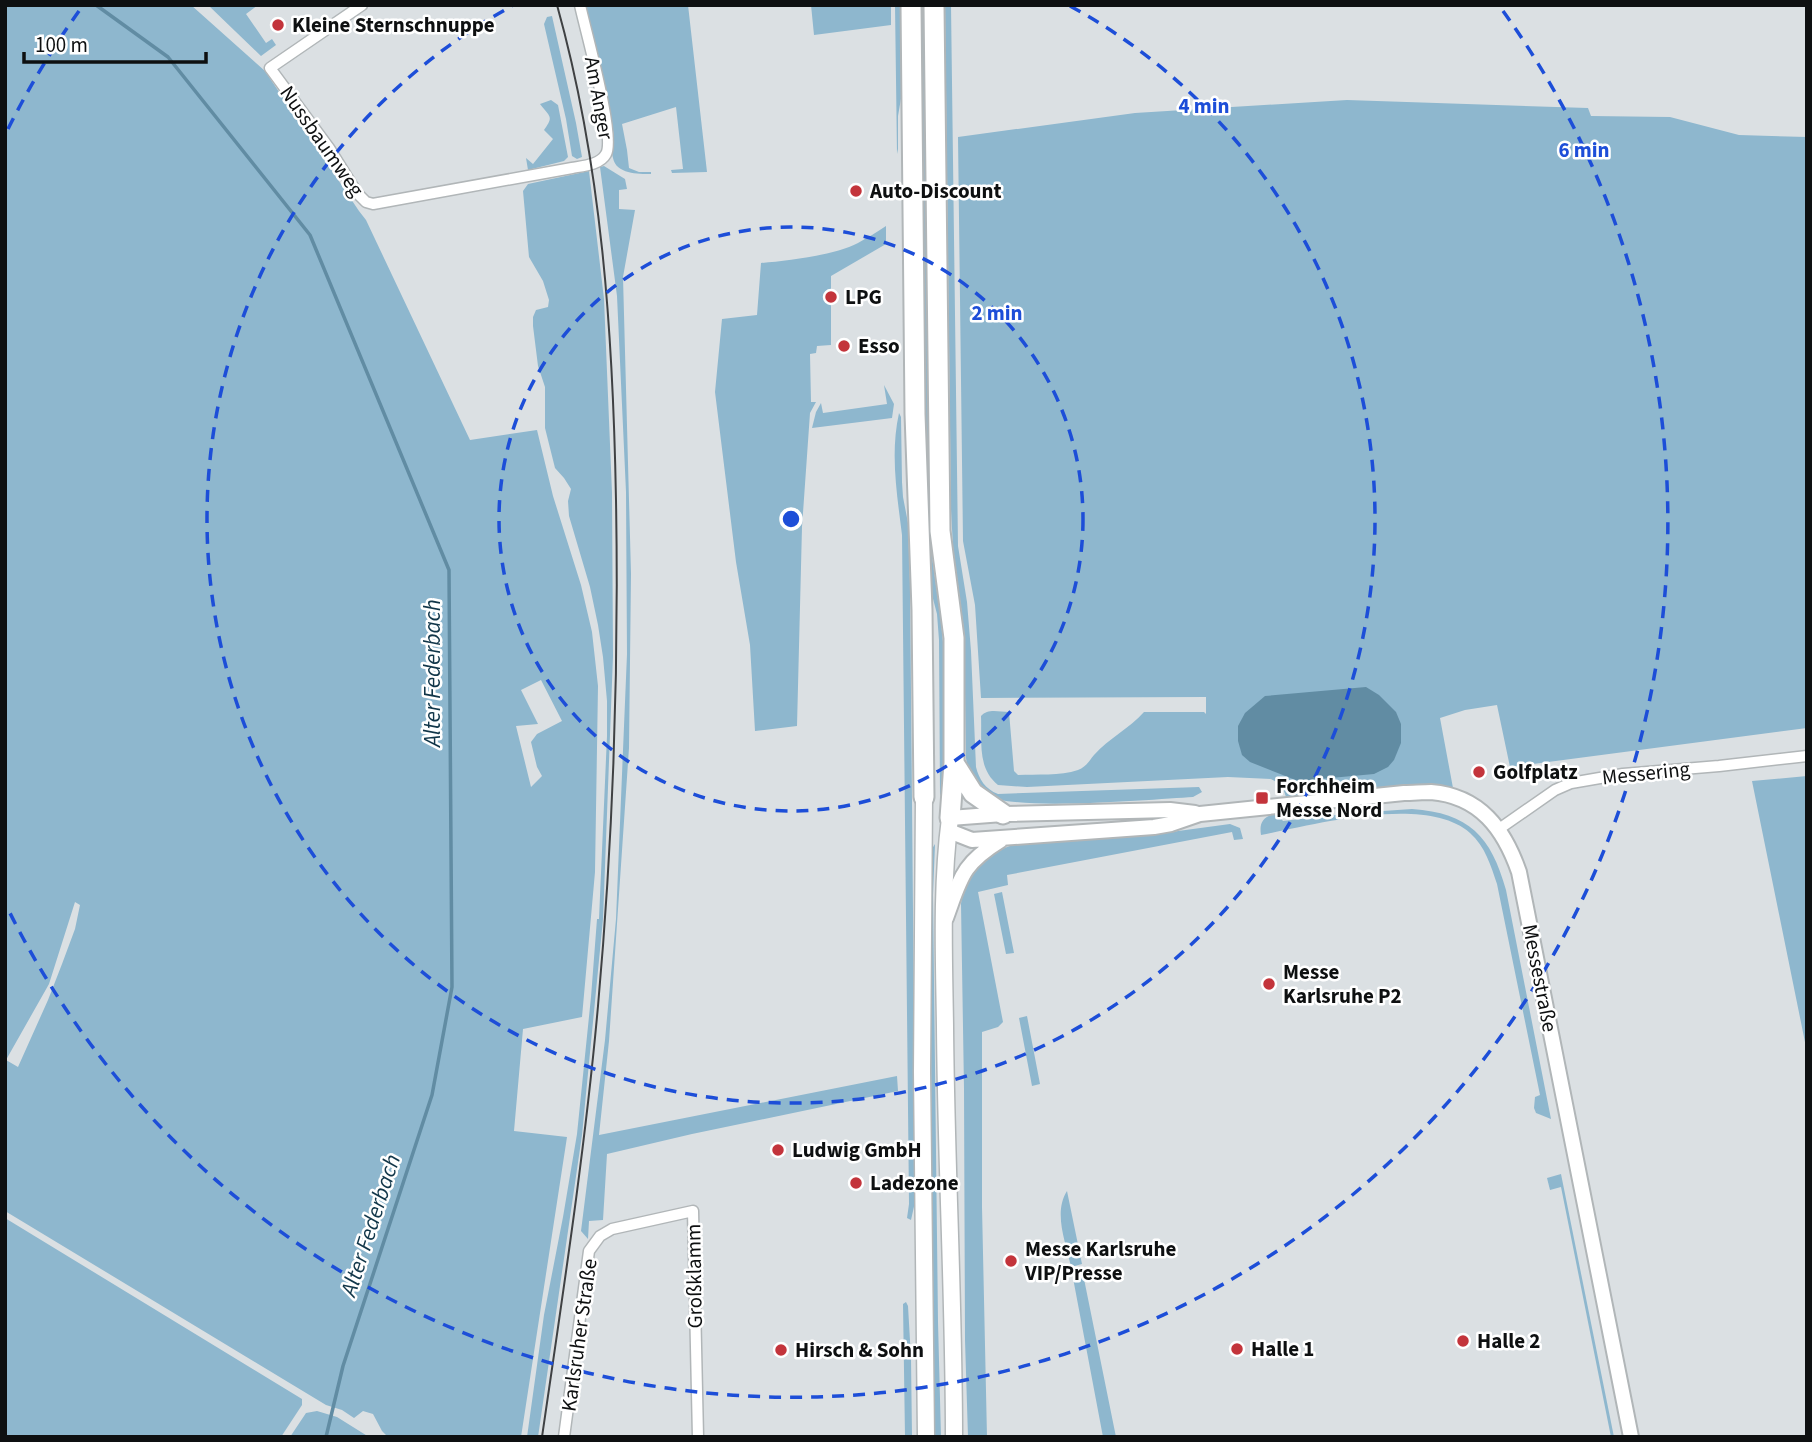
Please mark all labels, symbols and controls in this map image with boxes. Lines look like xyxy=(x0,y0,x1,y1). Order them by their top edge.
place label: Kleine Sternschnuppe xyxy=(292,10,495,40)
marker: Kleine Sternschnuppe xyxy=(270,17,286,33)
scale bar xyxy=(24,21,206,65)
text: 100 m xyxy=(35,30,88,60)
street label: Am Anger xyxy=(577,54,621,143)
street label: Nussbaumweg xyxy=(273,79,372,203)
text: 4 min xyxy=(1178,91,1230,121)
text: 6 min xyxy=(1558,135,1610,165)
place label: Auto-Discount xyxy=(869,176,1002,206)
marker: Auto-Discount xyxy=(848,183,864,199)
place label: LPG xyxy=(845,282,882,312)
marker: LPG xyxy=(823,289,839,305)
text: 2 min xyxy=(971,298,1023,328)
place label: Esso xyxy=(858,331,900,361)
marker: Esso xyxy=(836,338,852,354)
centre of rings xyxy=(779,507,803,531)
water label: Alter Federbach xyxy=(416,599,449,749)
street label: Messering xyxy=(1601,753,1692,793)
place label: Golfplatz xyxy=(1493,757,1578,787)
marker: Golfplatz xyxy=(1471,764,1487,780)
place label: Forchheim Messe Nord xyxy=(1276,771,1382,825)
marker: Forchheim Messe Nord xyxy=(1254,790,1270,806)
street label: Messestraße xyxy=(1515,922,1565,1034)
place label: Messe Karlsruhe P2 xyxy=(1283,957,1402,1011)
marker: Messe Karlsruhe P2 xyxy=(1261,976,1277,992)
place label: Ludwig GmbH xyxy=(792,1135,922,1165)
marker: Ludwig GmbH xyxy=(770,1142,786,1158)
water label: Alter Federbach xyxy=(331,1150,409,1302)
place label: Ladezone xyxy=(870,1168,959,1198)
marker: Ladezone xyxy=(848,1175,864,1191)
street label: Großklamm xyxy=(678,1223,710,1329)
place label: Messe Karlsruhe VIP/Presse xyxy=(1024,1234,1176,1288)
marker: Messe Karlsruhe VIP/Presse xyxy=(1003,1253,1019,1269)
street label: Karlsruher Straße xyxy=(553,1257,605,1413)
place label: Halle 2 xyxy=(1477,1326,1540,1356)
marker: Halle 2 xyxy=(1455,1333,1471,1349)
place label: Halle 1 xyxy=(1251,1334,1314,1364)
place label: Hirsch & Sohn xyxy=(795,1335,924,1365)
marker: Halle 1 xyxy=(1229,1341,1245,1357)
marker: Hirsch & Sohn xyxy=(773,1342,789,1358)

